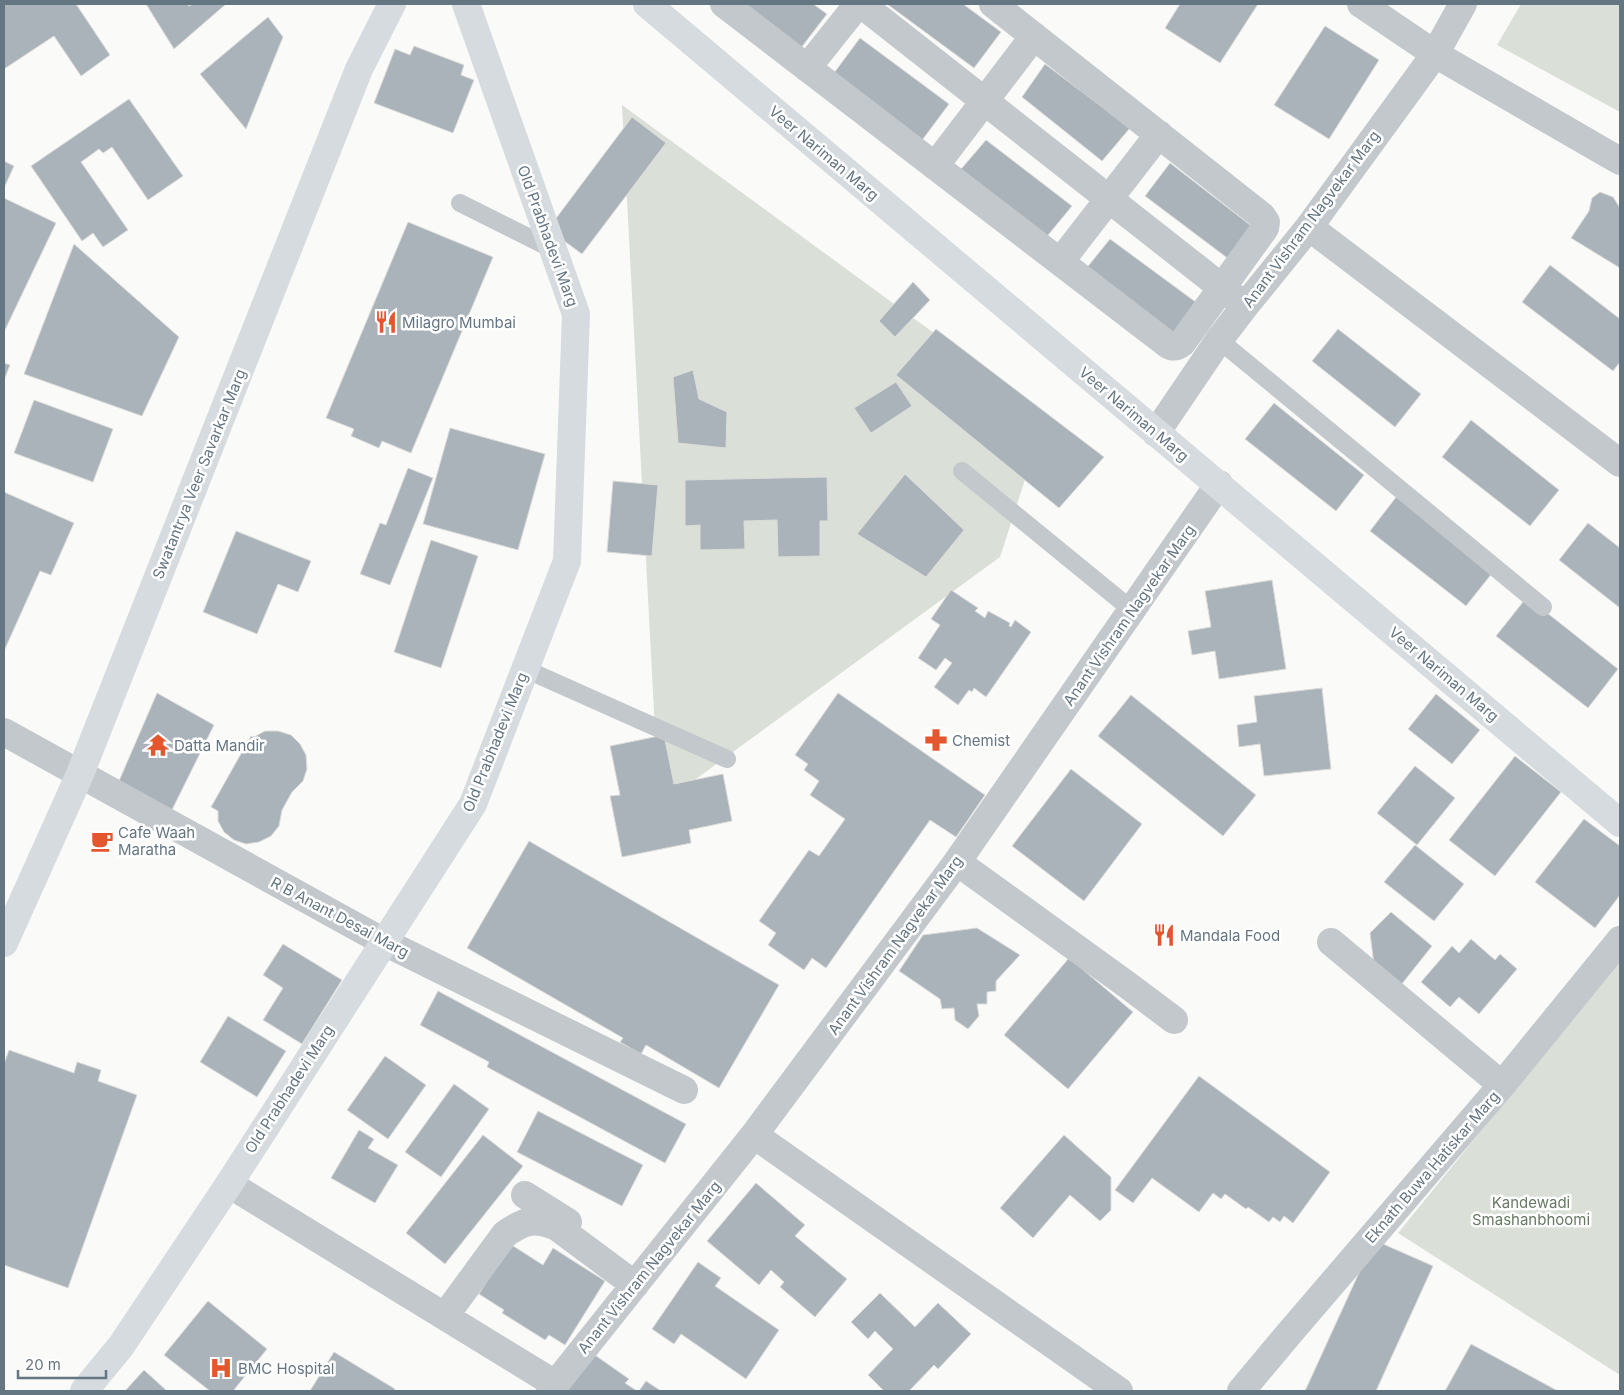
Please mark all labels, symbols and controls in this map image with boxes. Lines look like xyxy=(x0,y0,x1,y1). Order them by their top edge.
street label: Veer Nariman Marg xyxy=(765,102,883,204)
street label: Anant Vishram Nagvekar Marg xyxy=(1238,127,1384,311)
street label: Old Prabhadevi Marg xyxy=(514,163,582,309)
restaurant icon: Milagro Mumbai xyxy=(373,309,399,335)
place label: Milagro Mumbai xyxy=(402,313,516,332)
street label: Veer Nariman Marg xyxy=(1075,363,1193,465)
street label: Swatantrya Veer Savarkar Marg xyxy=(148,366,250,582)
street label: Anant Vishram Nagvekar Marg xyxy=(1059,521,1199,709)
street label: Veer Nariman Marg xyxy=(1385,623,1503,725)
street label: Old Prabhadevi Marg xyxy=(458,669,532,815)
pharmacy icon: Chemist xyxy=(923,727,949,753)
place label: Chemist xyxy=(952,731,1010,750)
temple icon: Datta Mandir xyxy=(145,732,171,758)
place label: Datta Mandir xyxy=(174,736,265,755)
place label: Cafe Waah Maratha xyxy=(118,823,195,859)
cafe icon: Cafe Waah Maratha xyxy=(89,828,115,854)
street label: Anant Vishram Nagvekar Marg xyxy=(824,852,966,1038)
street label: R B Anant Desai Marg xyxy=(268,872,412,962)
restaurant icon: Mandala Food xyxy=(1151,922,1177,948)
place label: Mandala Food xyxy=(1180,926,1280,945)
street label: Old Prabhadevi Marg xyxy=(240,1021,338,1157)
street label: Eknath Buwa Hatiskar Marg xyxy=(1361,1087,1503,1247)
street label: Anant Vishram Nagvekar Marg xyxy=(573,1177,725,1357)
park label: Kandewadi Smashanbhoomi xyxy=(1472,1193,1590,1229)
scale bar xyxy=(18,1348,105,1380)
text: 20 m xyxy=(25,1355,61,1374)
hospital icon: BMC Hospital xyxy=(208,1355,234,1381)
place label: BMC Hospital xyxy=(238,1359,334,1378)

